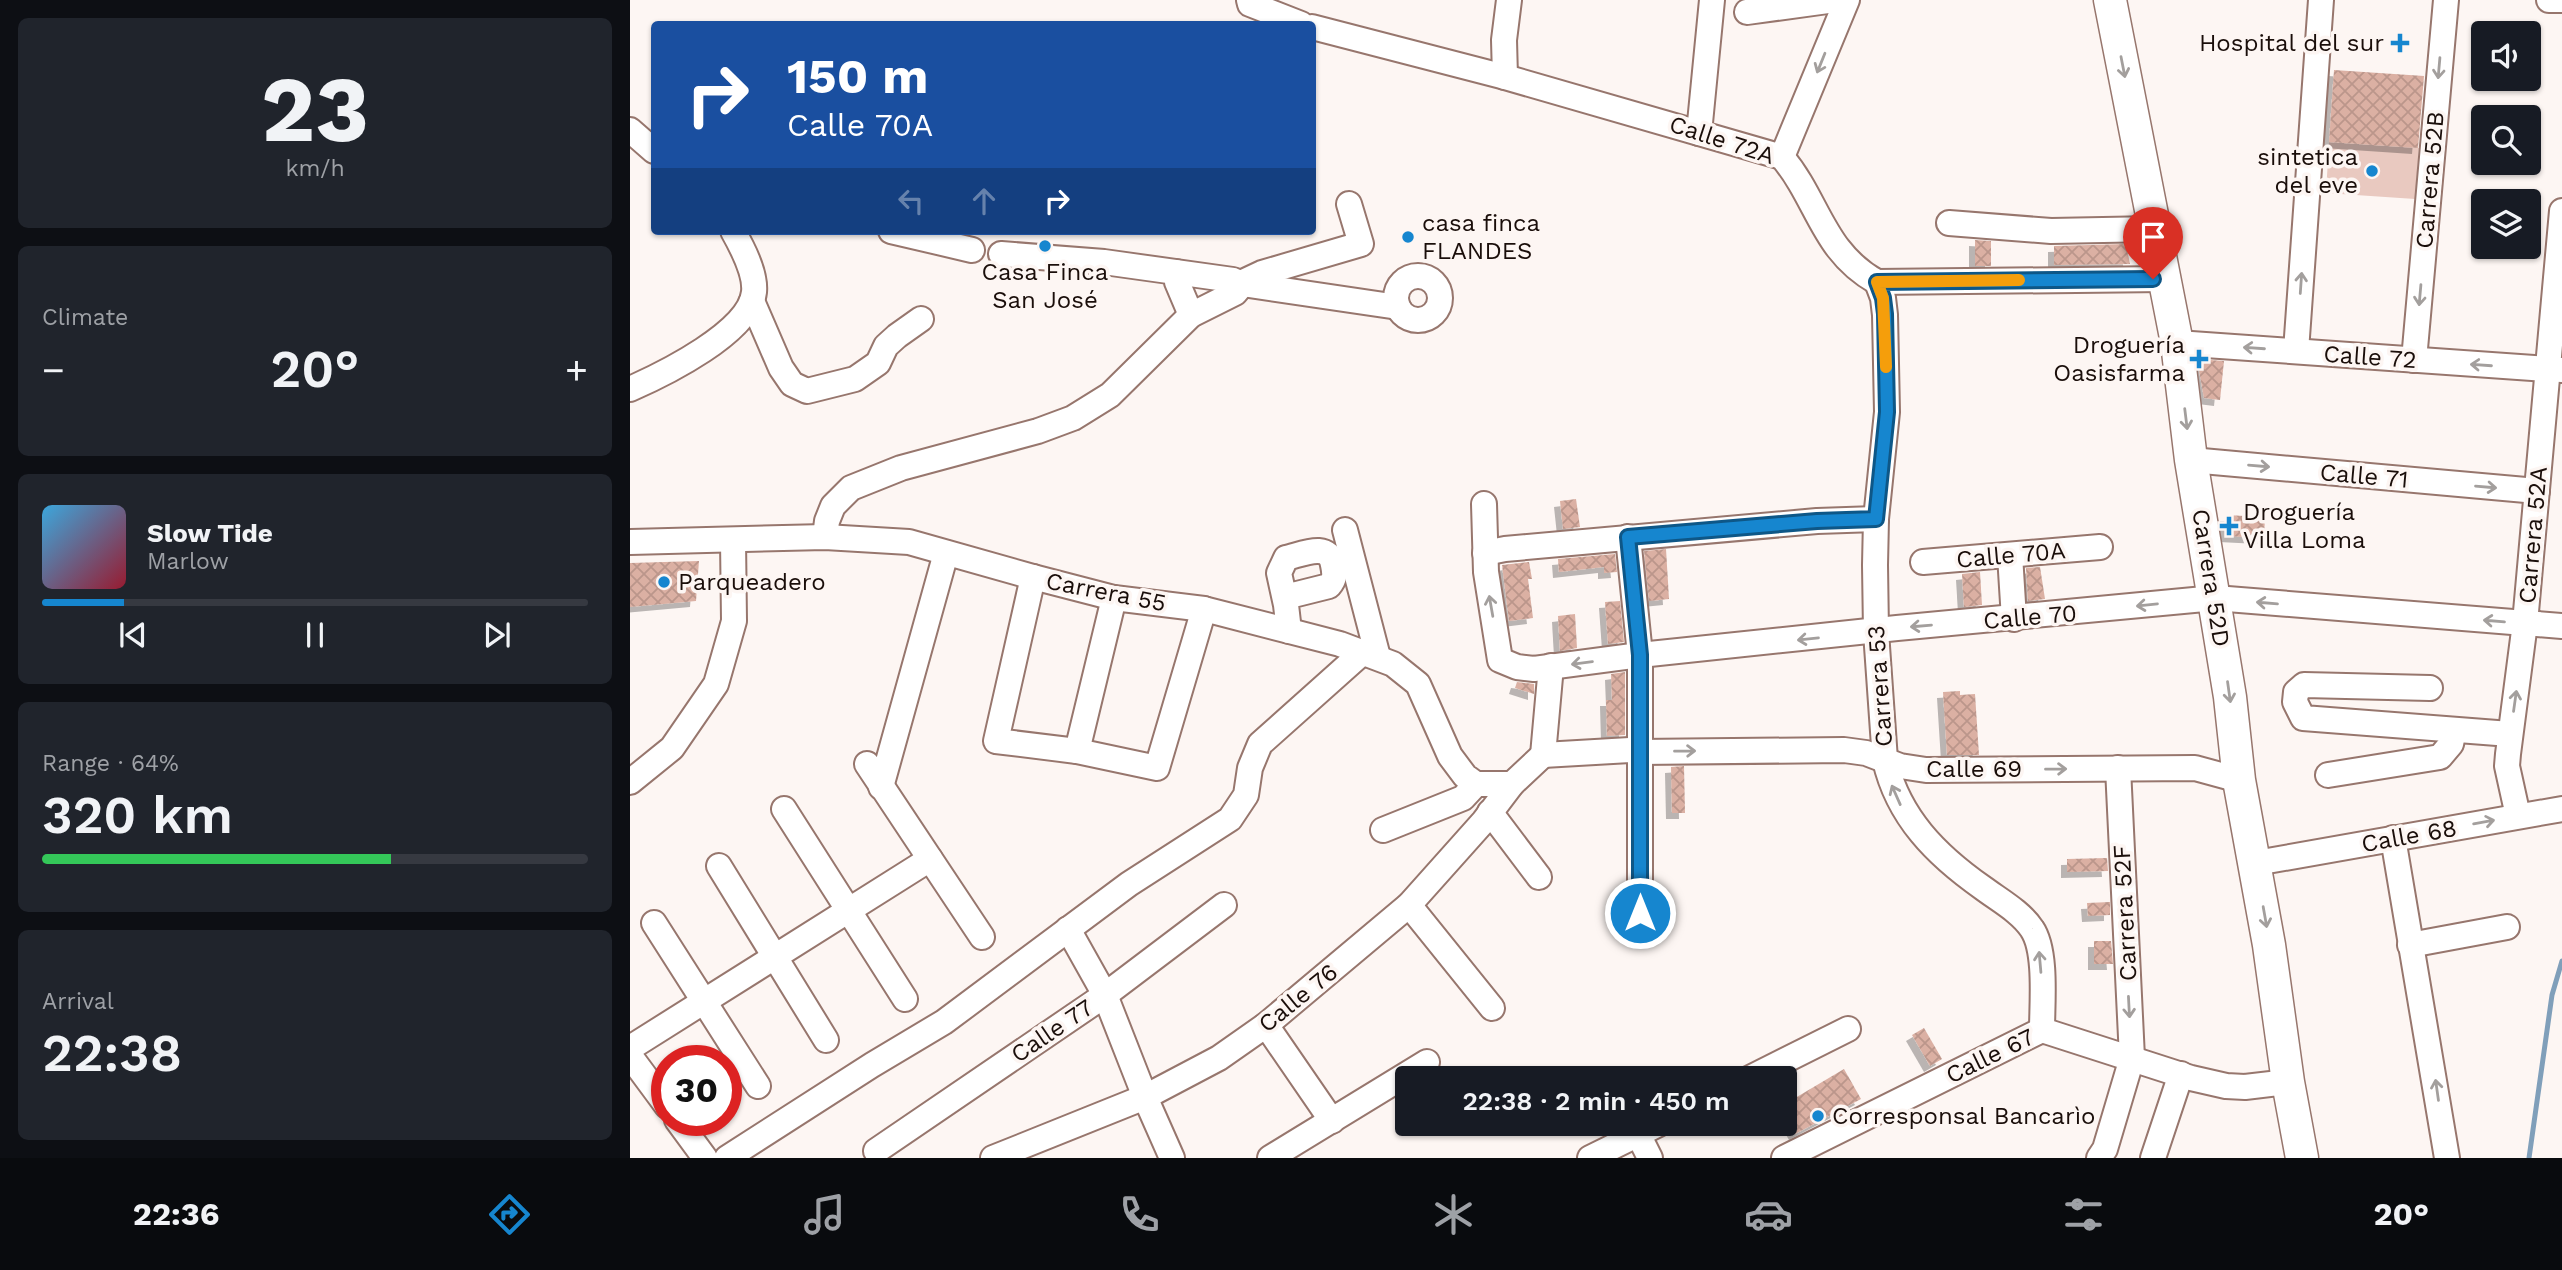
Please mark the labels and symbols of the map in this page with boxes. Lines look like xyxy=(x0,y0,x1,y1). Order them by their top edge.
place label: Hospital del sur xyxy=(2199,29,2384,57)
marker: Hospital del sur xyxy=(2390,33,2410,53)
one-way arrow xyxy=(1814,52,1827,73)
one-way arrow xyxy=(2116,55,2130,78)
one-way arrow xyxy=(2432,56,2445,79)
street label: Calle 72A xyxy=(1666,110,1778,170)
street label: Carrera 52B xyxy=(2410,110,2450,250)
place label: sintetica del eve xyxy=(2257,143,2358,199)
marker: sintetica del eve xyxy=(2364,163,2380,179)
pin xyxy=(2123,207,2183,279)
place label: casa finca FLANDES xyxy=(1422,209,1540,265)
marker: casa finca FLANDES xyxy=(1400,229,1416,245)
marker: Casa Finca San José xyxy=(1037,238,1053,254)
place label: Casa Finca San José xyxy=(982,258,1108,314)
one-way arrow xyxy=(2294,272,2307,295)
one-way arrow xyxy=(2413,283,2426,305)
place label: Droguería Oasisfarma xyxy=(2053,331,2185,387)
street label: Calle 72 xyxy=(2323,340,2417,374)
one-way arrow xyxy=(2243,341,2266,354)
marker: Droguería Oasisfarma xyxy=(2191,351,2207,367)
one-way arrow xyxy=(2470,358,2493,371)
one-way arrow xyxy=(2180,407,2193,430)
street label: Calle 71 xyxy=(2319,458,2409,494)
one-way arrow xyxy=(2247,460,2270,473)
street label: Carrera 52A xyxy=(2513,465,2553,605)
one-way arrow xyxy=(2474,480,2496,493)
place label: Droguería Villa Loma xyxy=(2243,498,2366,554)
street label: Carrera 52D xyxy=(2186,507,2236,649)
marker: Droguería Villa Loma xyxy=(2221,518,2237,534)
street label: Calle 70A xyxy=(1955,536,2067,574)
street label: Carrera 55 xyxy=(1044,567,1168,617)
place label: Parqueadero xyxy=(678,568,826,596)
marker: Parqueadero xyxy=(656,574,672,590)
one-way arrow xyxy=(1484,596,1497,618)
one-way arrow xyxy=(2256,596,2279,609)
street label: Calle 70 xyxy=(1982,599,2078,635)
one-way arrow xyxy=(2136,599,2159,612)
one-way arrow xyxy=(2483,614,2506,627)
one-way arrow xyxy=(1910,620,1932,633)
street label: Carrera 53 xyxy=(1862,624,1898,748)
one-way arrow xyxy=(1797,632,1820,645)
one-way arrow xyxy=(1571,657,1594,670)
one-way arrow xyxy=(2223,680,2236,703)
one-way arrow xyxy=(2509,690,2522,712)
one-way arrow xyxy=(1673,745,1696,758)
street label: Calle 69 xyxy=(1926,755,2022,783)
one-way arrow xyxy=(2044,762,2067,775)
one-way arrow xyxy=(1889,785,1902,806)
street label: Calle 68 xyxy=(2359,814,2459,858)
one-way arrow xyxy=(2472,815,2495,828)
street label: Carrera 52F xyxy=(2107,844,2143,982)
position arrow xyxy=(1603,876,1677,950)
one-way arrow xyxy=(2258,905,2272,928)
one-way arrow xyxy=(2033,951,2046,974)
street label: Calle 76 xyxy=(1253,958,1343,1038)
street label: Calle 77 xyxy=(1006,993,1098,1069)
one-way arrow xyxy=(2123,996,2136,1018)
street label: Calle 67 xyxy=(1941,1023,2039,1089)
speed limit sign: 30 xyxy=(651,1045,742,1136)
one-way arrow xyxy=(2430,1080,2443,1102)
place label: Corresponsal Bancarìo xyxy=(1832,1102,2096,1130)
marker: Corresponsal Bancarìo xyxy=(1810,1108,1826,1124)

